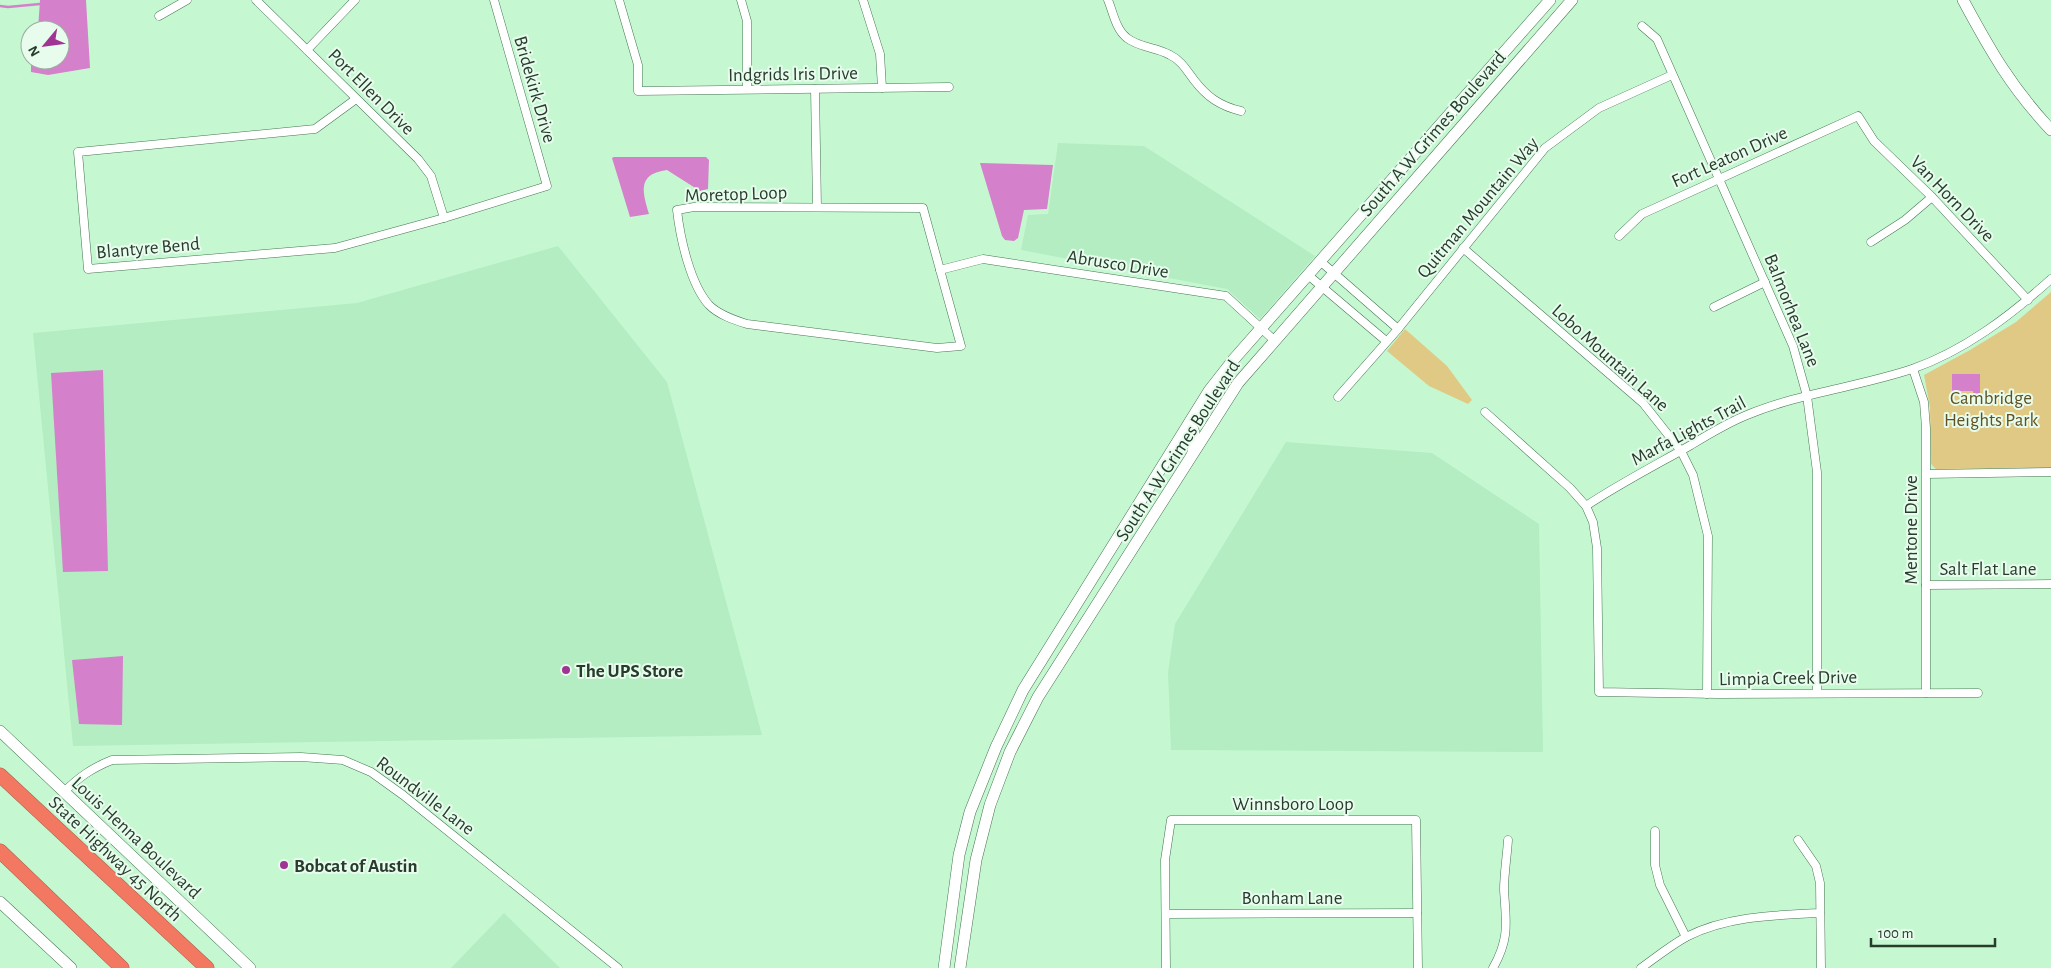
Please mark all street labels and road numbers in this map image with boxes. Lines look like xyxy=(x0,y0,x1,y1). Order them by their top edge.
street label: Bridekirk Drive xyxy=(510,34,559,145)
street label: Port Ellen Drive xyxy=(324,45,418,139)
street label: South A W Grimes Boulevard xyxy=(1357,48,1510,220)
street label: Indgrids Iris Drive xyxy=(728,64,858,85)
street label: Fort Leaton Drive xyxy=(1669,123,1790,191)
street label: Quitman Mountain Way xyxy=(1414,134,1542,282)
street label: Van Horn Drive xyxy=(1906,152,1998,246)
street label: Moretop Loop xyxy=(684,183,788,206)
street label: Blantyre Bend xyxy=(96,234,201,262)
street label: Abrusco Drive xyxy=(1066,247,1170,282)
street label: Balmorhea Lane xyxy=(1760,251,1823,370)
street label: Lobo Mountain Lane xyxy=(1548,301,1672,415)
street label: South A W Grimes Boulevard xyxy=(1113,357,1244,545)
street label: Marfa Lights Trail xyxy=(1628,393,1749,470)
street label: Mentone Drive xyxy=(1902,475,1921,585)
street label: Salt Flat Lane xyxy=(1939,560,2037,579)
street label: Limpia Creek Drive xyxy=(1719,668,1857,689)
street label: Roundville Lane xyxy=(373,753,478,839)
street label: Louis Henna Boulevard xyxy=(68,774,204,903)
street label: State Highway 45 North xyxy=(45,793,185,925)
street label: Winnsboro Loop xyxy=(1232,795,1354,814)
street label: Bonham Lane xyxy=(1242,889,1342,908)

